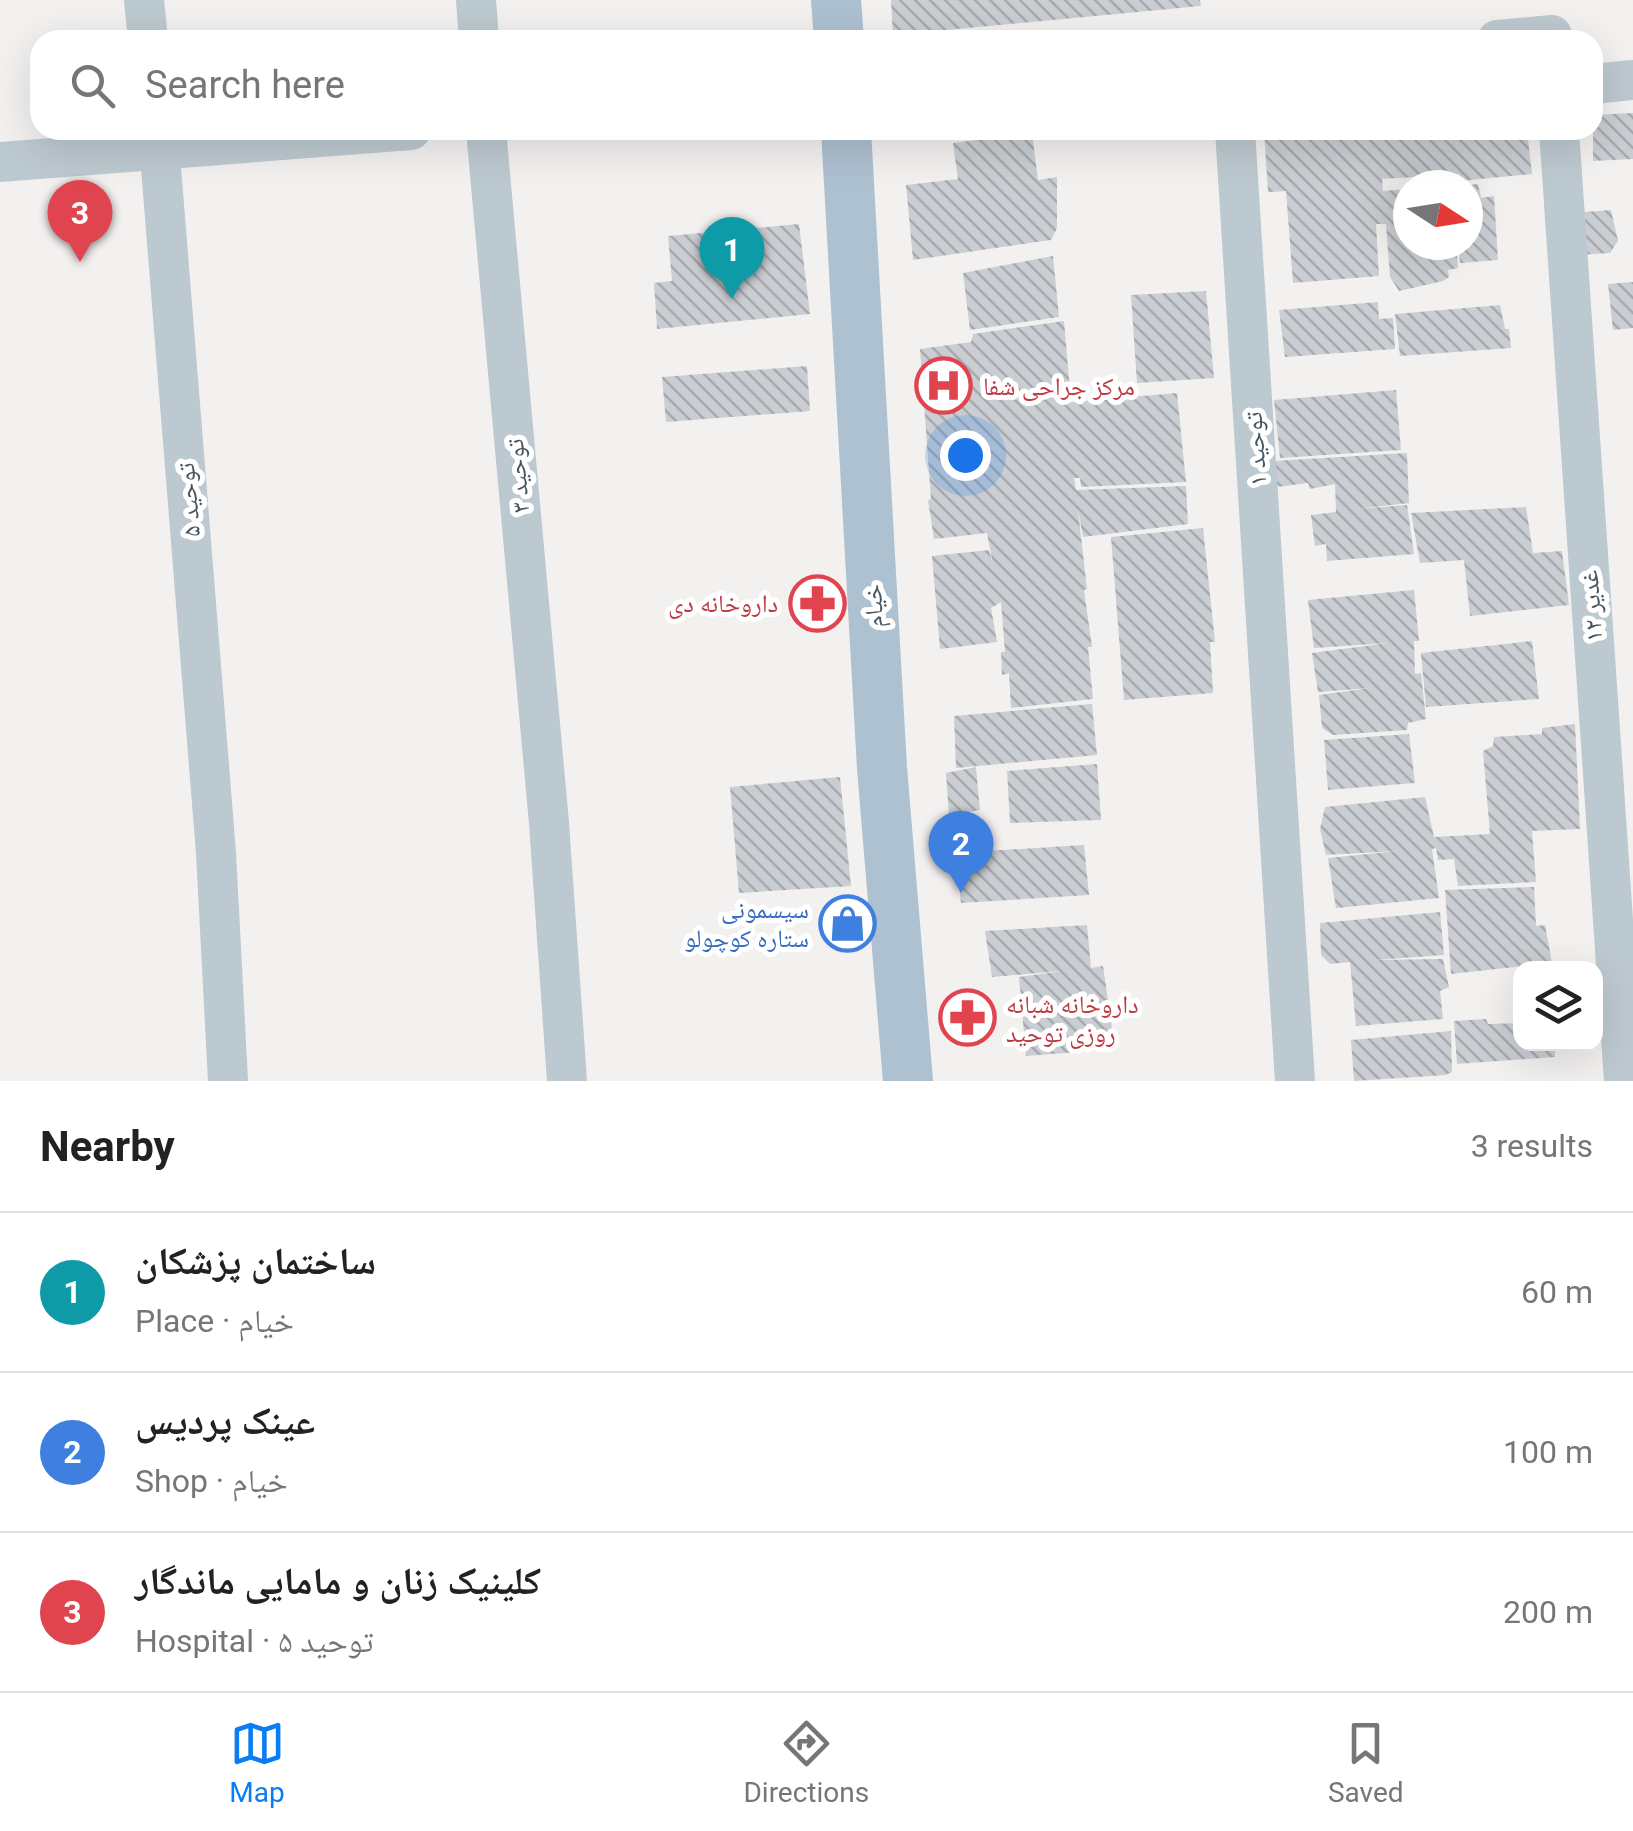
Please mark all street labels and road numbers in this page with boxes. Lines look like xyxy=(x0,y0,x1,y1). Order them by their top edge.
street label: توحید ۱ xyxy=(1238,411,1273,487)
street label: توحید ۳ xyxy=(500,438,535,514)
street label: توحید ۵ xyxy=(171,462,206,538)
street label: غدیر ۱۲ xyxy=(1575,569,1608,643)
street label: خیام xyxy=(858,583,891,628)

